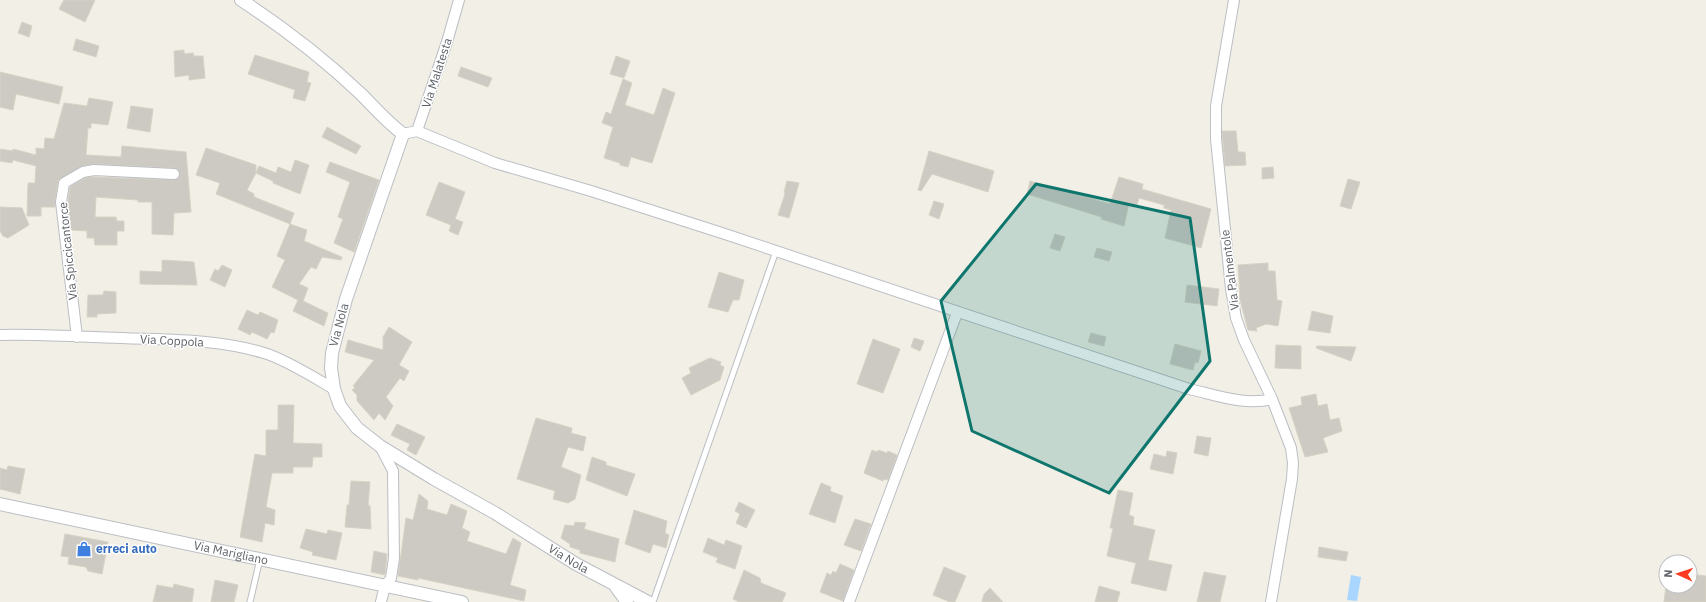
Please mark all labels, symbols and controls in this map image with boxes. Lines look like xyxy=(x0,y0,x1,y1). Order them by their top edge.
street label: Via Malatesta xyxy=(418,35,455,110)
street label: Via Spiccicantorce xyxy=(55,201,80,301)
street label: Via Palmentole xyxy=(1217,229,1242,311)
street label: Via Nola xyxy=(326,301,352,348)
street label: Via Coppola xyxy=(140,331,205,350)
street label: Via Marigliano xyxy=(192,537,270,568)
shop icon: erreci auto xyxy=(75,540,93,558)
street label: Via Nola xyxy=(546,540,592,577)
place label: erreci auto xyxy=(96,541,157,556)
north arrow xyxy=(1658,554,1698,594)
text: N xyxy=(1661,569,1675,578)

